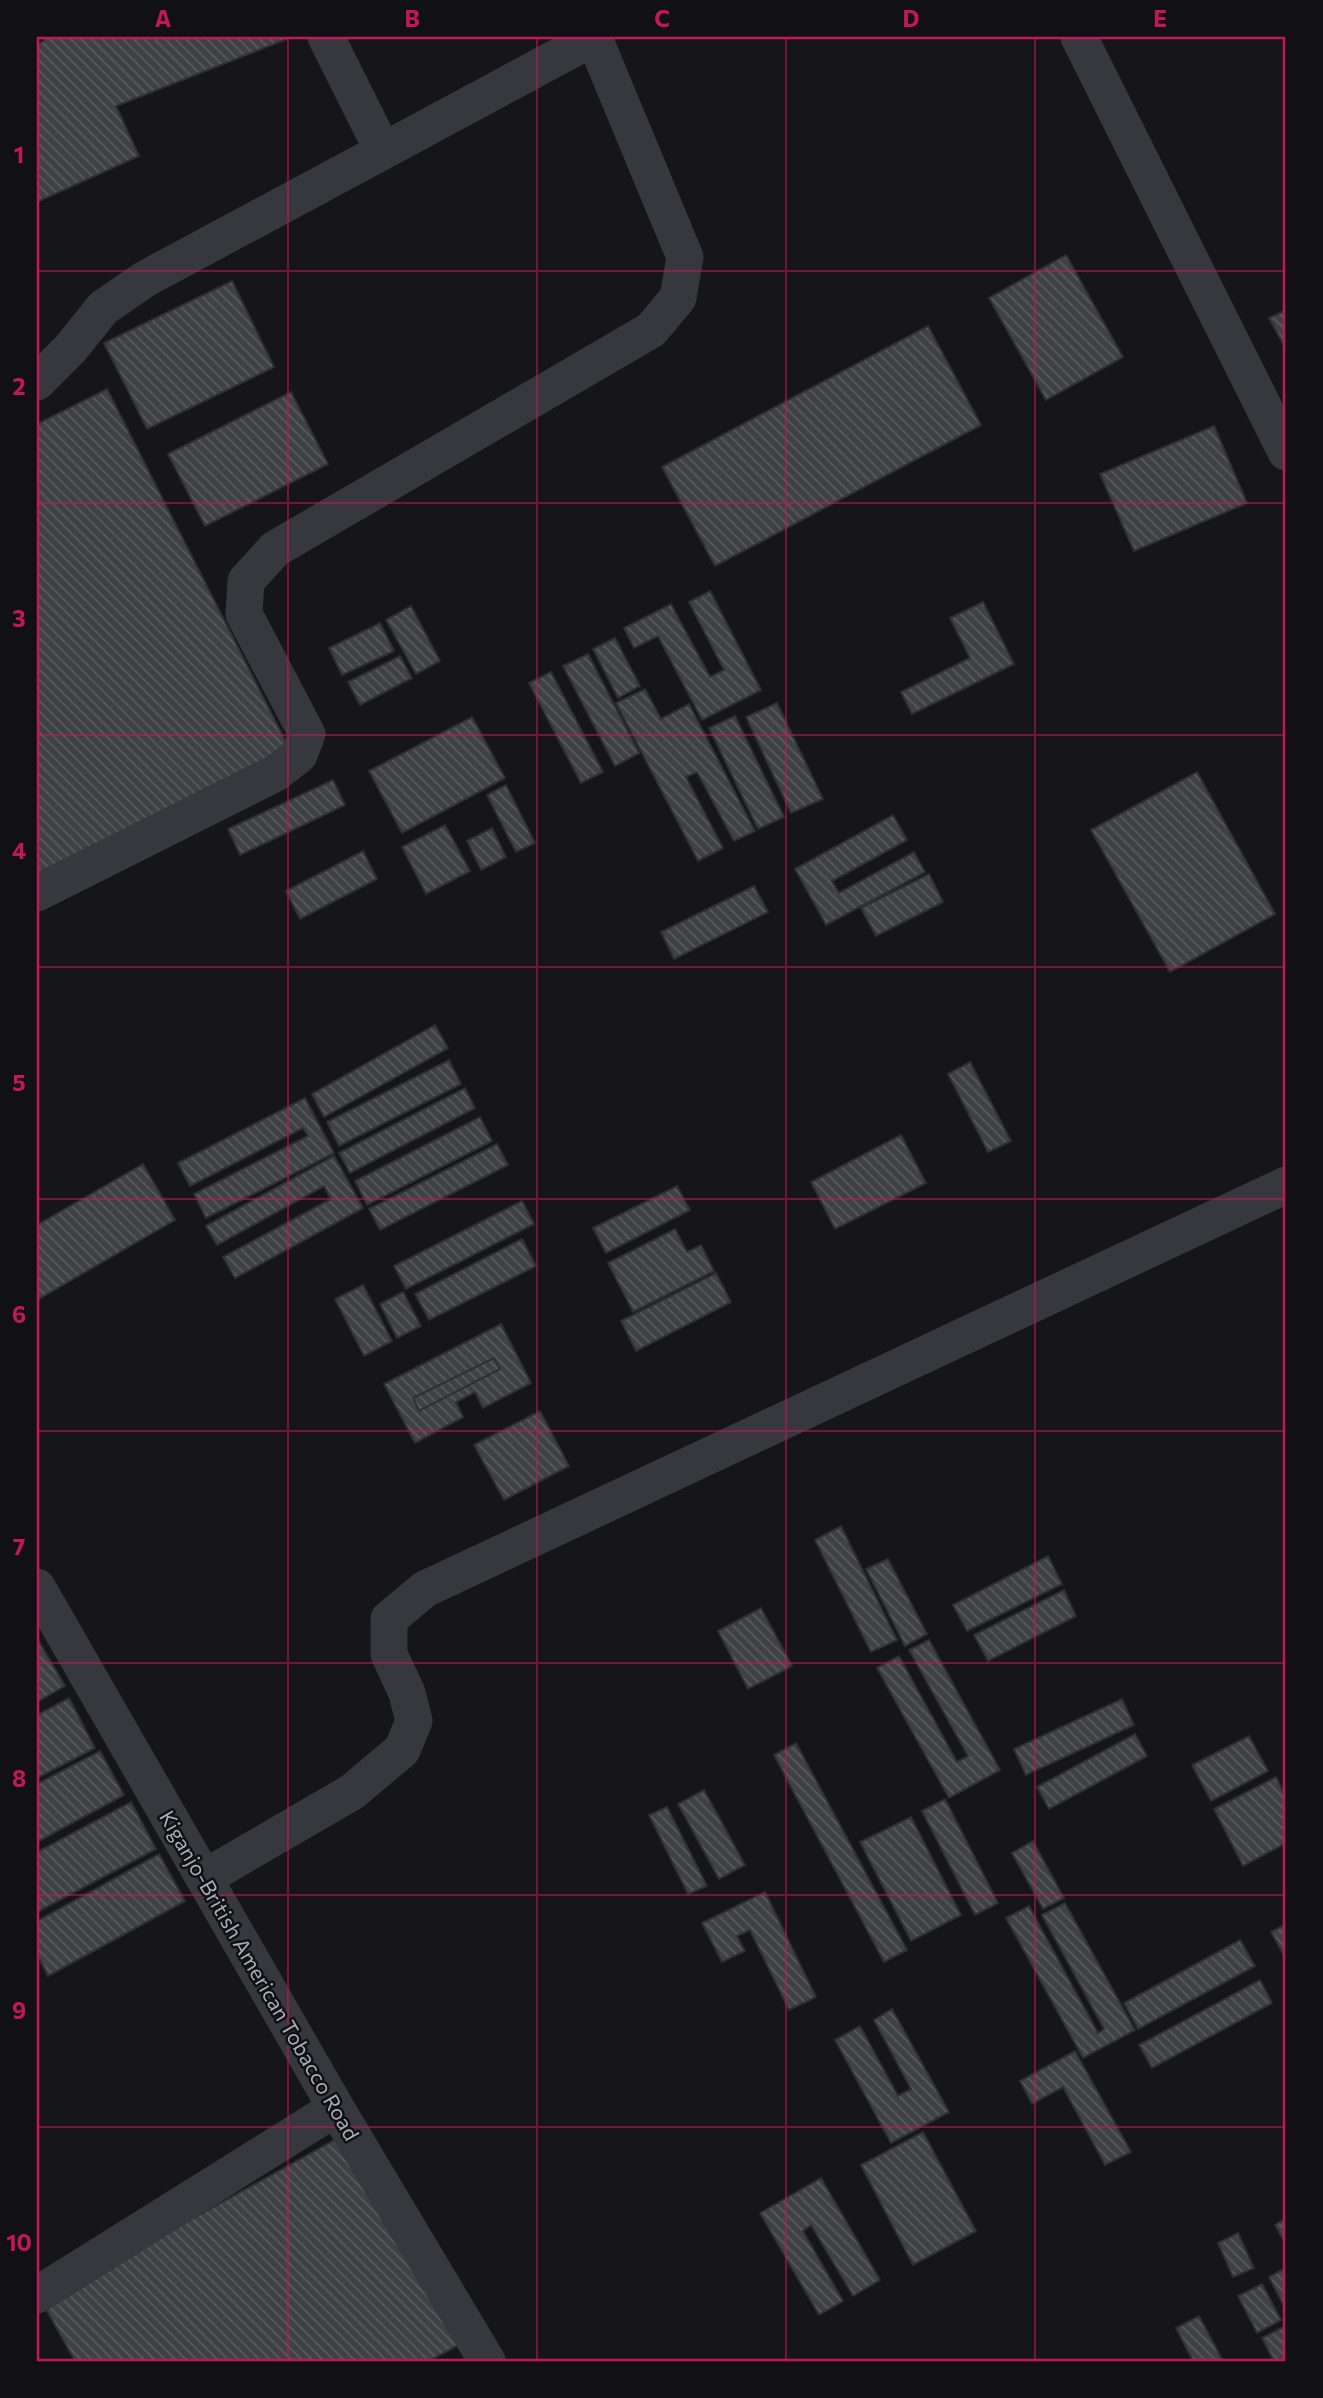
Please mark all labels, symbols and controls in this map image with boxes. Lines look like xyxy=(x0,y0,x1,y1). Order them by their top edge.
text: A xyxy=(155,4,172,32)
text: B xyxy=(404,4,420,32)
text: C xyxy=(654,4,670,32)
text: D xyxy=(903,4,920,32)
text: E xyxy=(1153,4,1167,32)
text: 1 xyxy=(14,140,24,168)
text: 2 xyxy=(12,372,26,400)
text: 3 xyxy=(12,604,26,632)
text: 4 xyxy=(12,836,26,864)
text: 5 xyxy=(12,1068,26,1096)
text: 6 xyxy=(12,1300,26,1328)
text: 7 xyxy=(13,1532,25,1560)
text: 8 xyxy=(12,1764,26,1792)
street label: Kiganjo-British American Tobacco Road xyxy=(155,1806,365,2144)
text: 9 xyxy=(12,1996,26,2024)
text: 10 xyxy=(6,2228,32,2256)

